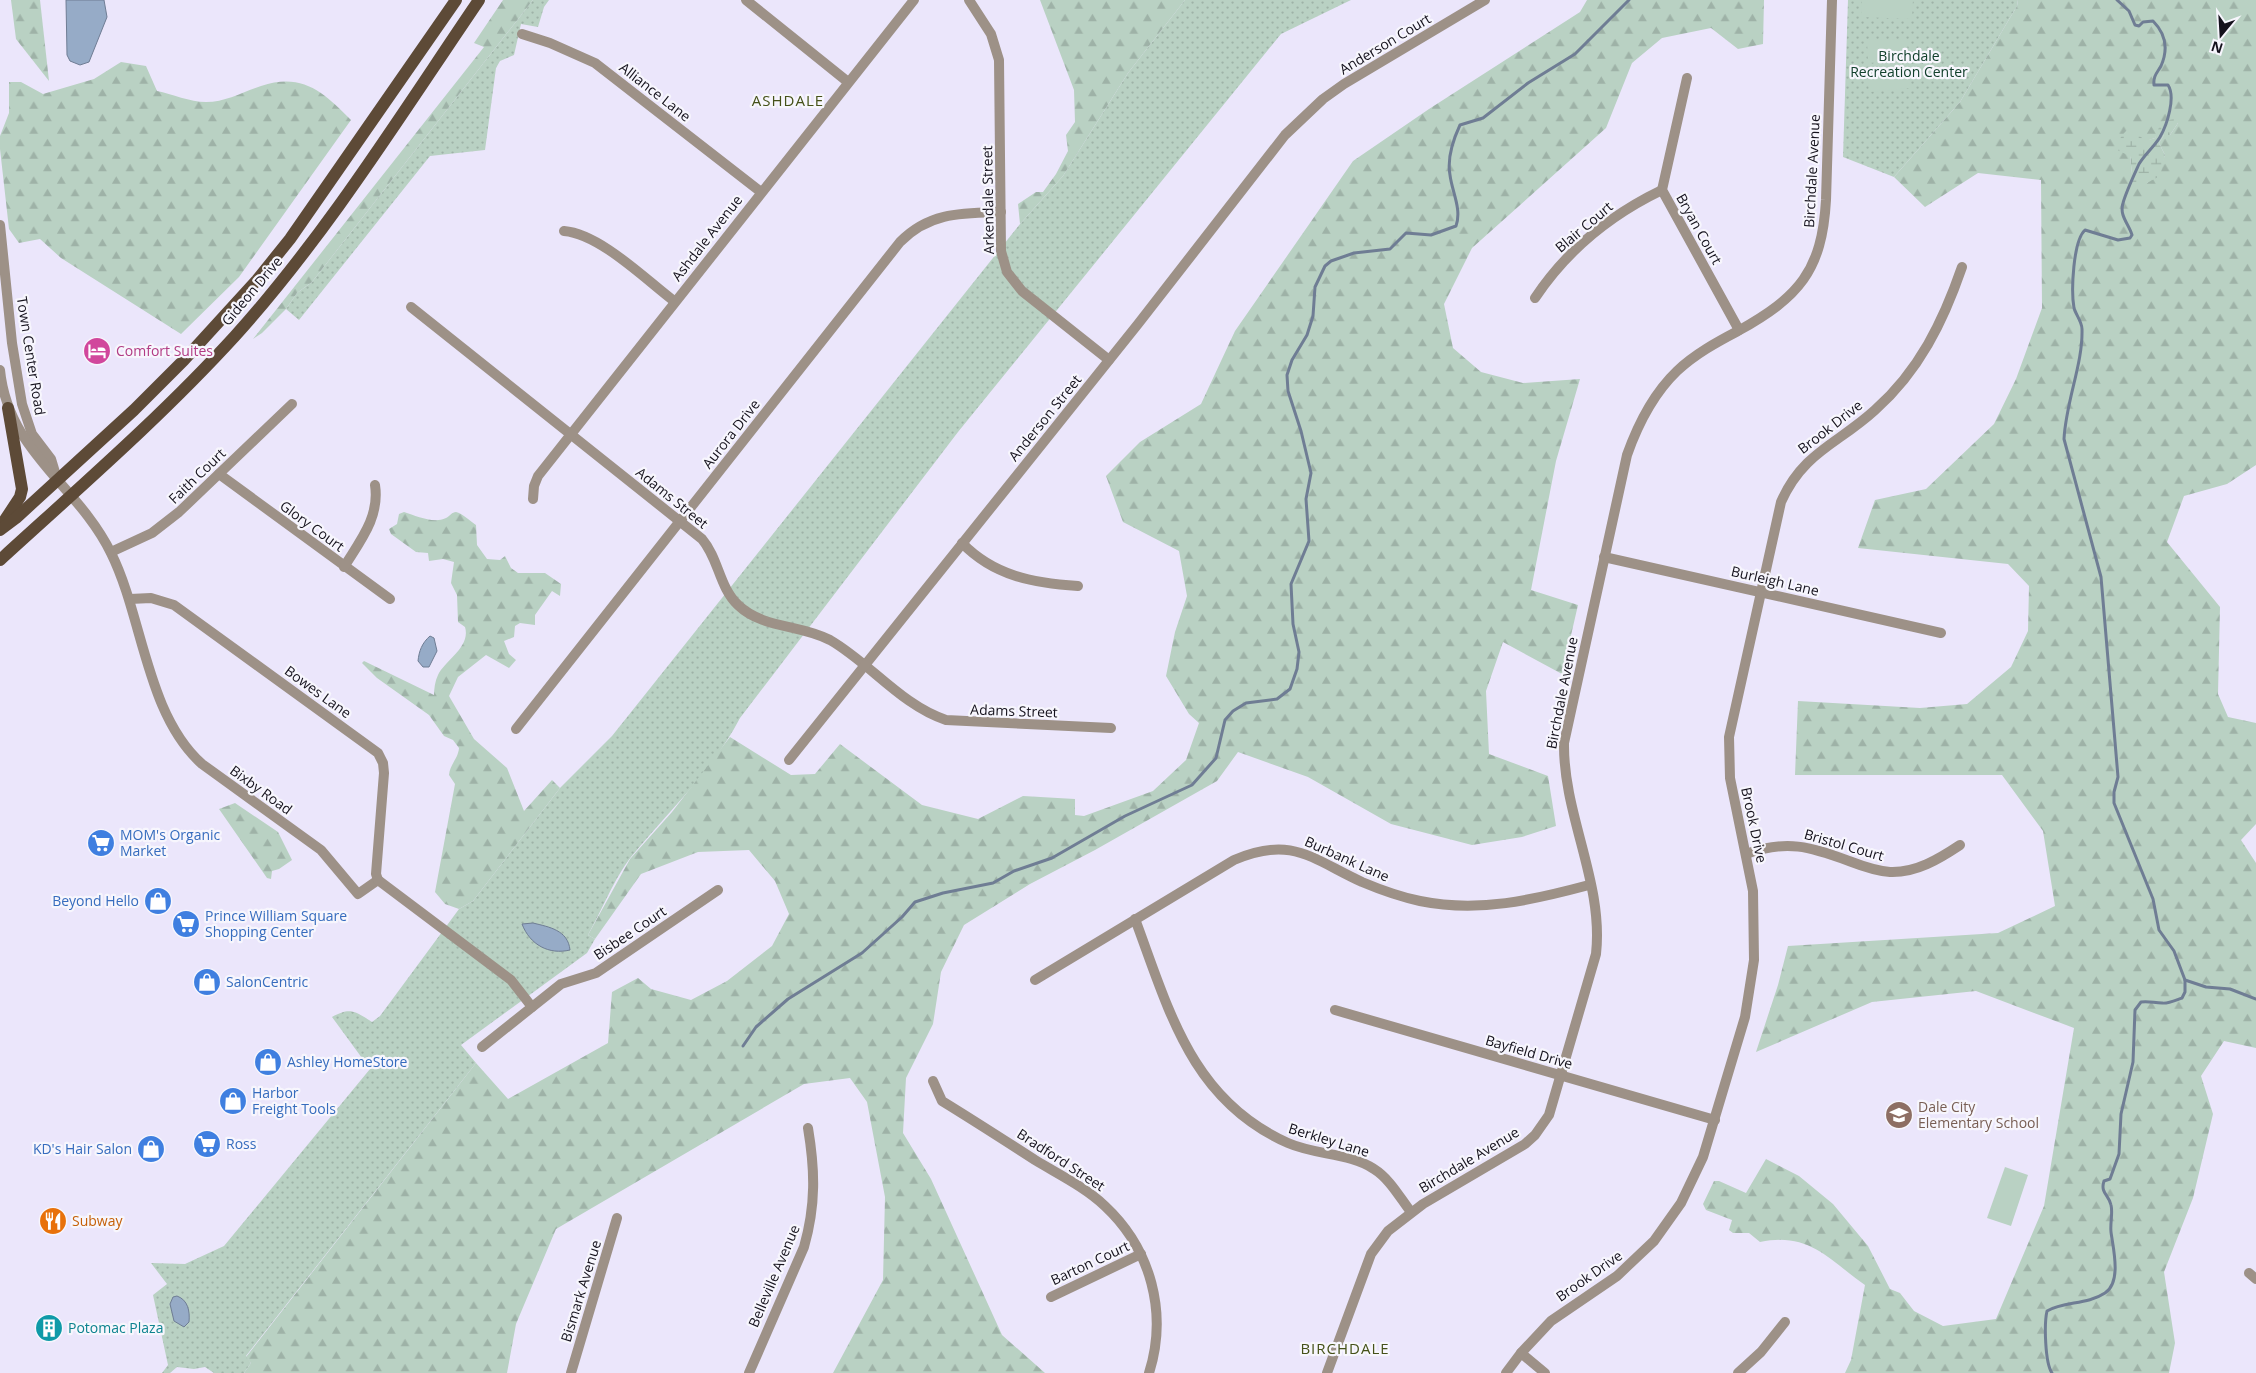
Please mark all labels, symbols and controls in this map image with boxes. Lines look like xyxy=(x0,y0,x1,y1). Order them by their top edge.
street label: Anderson Court xyxy=(1336,9,1434,78)
north arrow xyxy=(2196,10,2246,60)
text: N xyxy=(2208,37,2225,59)
park label: Birchdale Recreation Center xyxy=(1850,46,1968,81)
street label: Alliance Lane xyxy=(616,58,695,126)
district label: ASHDALE xyxy=(752,90,824,110)
street label: Birchdale Avenue xyxy=(1799,114,1824,228)
street label: Arkendale Street xyxy=(977,145,998,255)
street label: Bryan Court xyxy=(1672,190,1727,268)
street label: Ashdale Avenue xyxy=(667,191,746,285)
street label: Blair Court xyxy=(1551,197,1617,256)
street label: Gideon Drive xyxy=(217,252,286,329)
street label: Town Center Road xyxy=(13,295,50,417)
hotel icon: Comfort Suites xyxy=(82,336,112,366)
place label: Comfort Suites xyxy=(116,341,213,360)
street label: Anderson Street xyxy=(1004,371,1085,465)
street label: Aurora Drive xyxy=(698,395,764,472)
street label: Brook Drive xyxy=(1794,395,1866,458)
street label: Faith Court xyxy=(164,444,229,508)
street label: Adams Street xyxy=(632,463,712,533)
street label: Glory Court xyxy=(276,496,348,555)
street label: Burleigh Lane xyxy=(1729,561,1821,600)
street label: Birchdale Avenue xyxy=(1541,635,1582,751)
street label: Bowes Lane xyxy=(281,661,356,722)
street label: Adams Street xyxy=(970,699,1058,722)
street label: Bixby Road xyxy=(226,761,296,819)
street label: Brook Drive xyxy=(1737,785,1772,865)
street label: Bristol Court xyxy=(1802,824,1886,865)
place label: MOM's Organic Market xyxy=(120,825,221,860)
supermarket icon: MOM's Organic Market xyxy=(86,828,116,858)
street label: Burbank Lane xyxy=(1302,831,1393,886)
shop icon: Beyond Hello xyxy=(143,886,173,916)
place label: Beyond Hello xyxy=(52,891,139,910)
street label: Bisbee Court xyxy=(590,901,670,964)
place label: Prince William Square Shopping Center xyxy=(205,906,347,941)
supermarket icon: Prince William Square Shopping Center xyxy=(171,909,201,939)
shop icon: SalonCentric xyxy=(192,967,222,997)
place label: SalonCentric xyxy=(226,972,309,991)
street label: Bayfield Drive xyxy=(1483,1030,1575,1073)
shop icon: Ashley HomeStore xyxy=(253,1047,283,1077)
place label: Ashley HomeStore xyxy=(287,1052,408,1071)
place label: Harbor Freight Tools xyxy=(252,1083,336,1118)
shop icon: Harbor Freight Tools xyxy=(218,1086,248,1116)
place label: Dale City Elementary School xyxy=(1918,1097,2039,1132)
school or university icon: Dale City Elementary School xyxy=(1884,1100,1914,1130)
street label: Berkley Lane xyxy=(1286,1118,1372,1161)
street label: Birchdale Avenue xyxy=(1415,1122,1522,1197)
street label: Bradford Street xyxy=(1014,1124,1109,1195)
supermarket icon: Ross xyxy=(192,1129,222,1159)
shop icon: KD's Hair Salon xyxy=(136,1134,166,1164)
place label: Ross xyxy=(226,1134,257,1153)
place label: KD's Hair Salon xyxy=(33,1139,132,1158)
restaurant icon: Subway xyxy=(38,1206,68,1236)
place label: Subway xyxy=(72,1211,123,1230)
street label: Belleville Avenue xyxy=(743,1221,804,1330)
street label: Barton Court xyxy=(1047,1236,1132,1289)
street label: Bismark Avenue xyxy=(556,1238,605,1344)
street label: Brook Drive xyxy=(1552,1246,1626,1305)
building icon: Potomac Plaza xyxy=(34,1313,64,1343)
place label: Potomac Plaza xyxy=(68,1318,163,1337)
district label: BIRCHDALE xyxy=(1300,1338,1390,1358)

